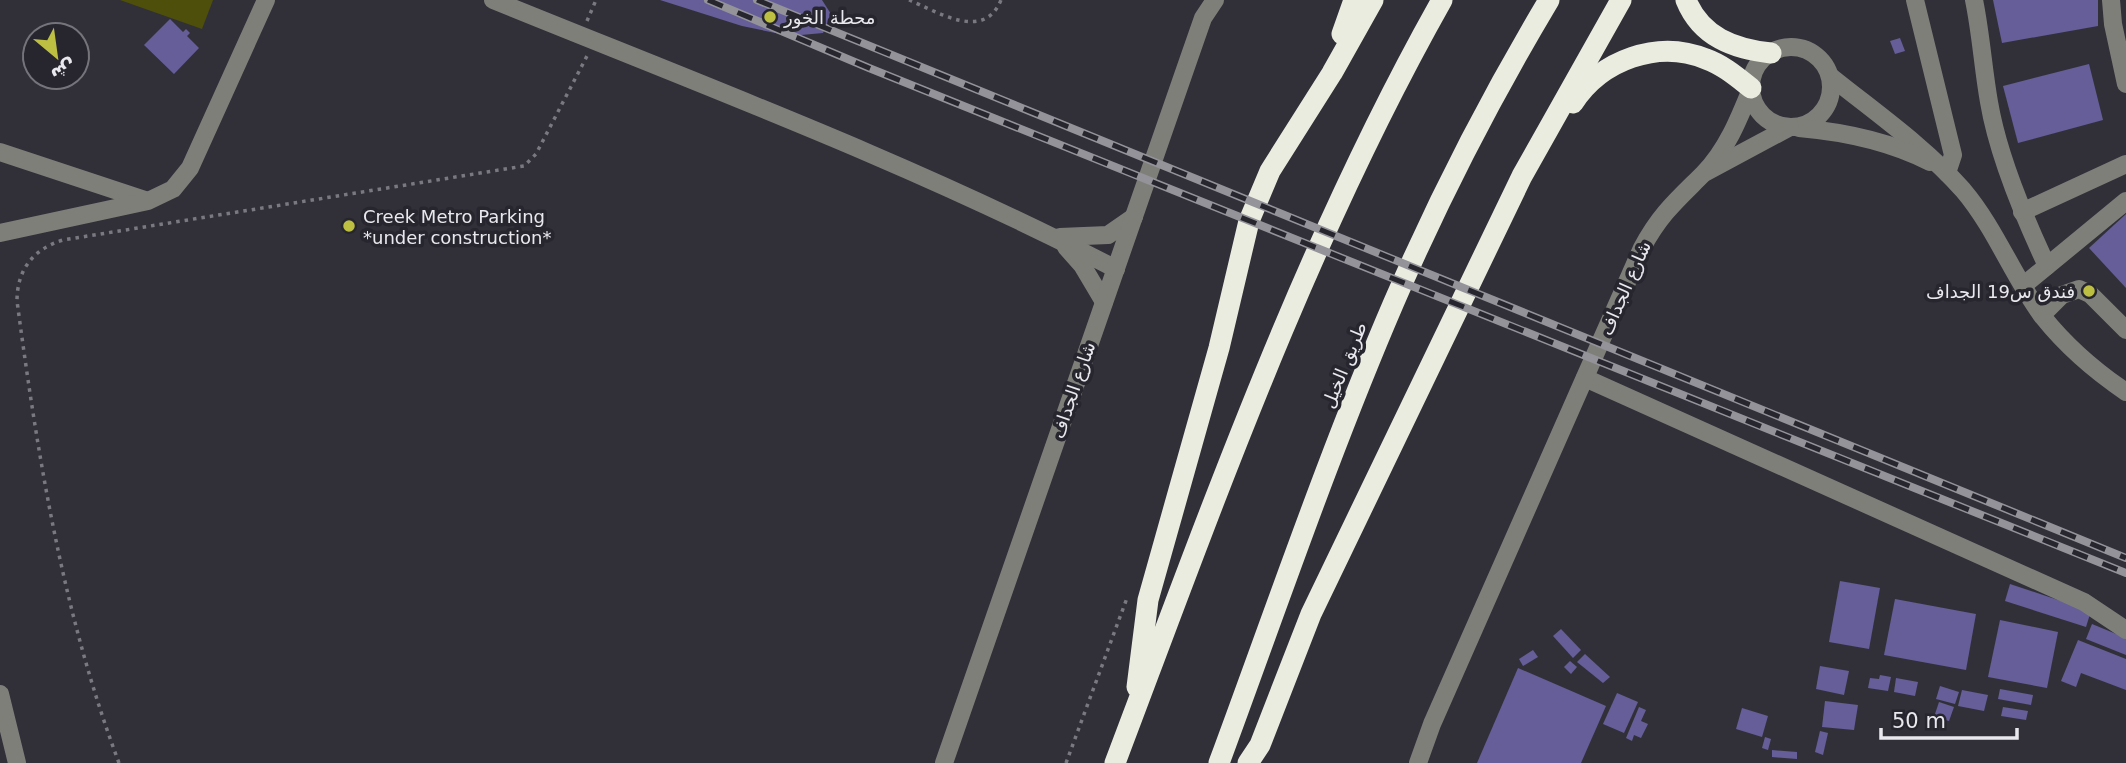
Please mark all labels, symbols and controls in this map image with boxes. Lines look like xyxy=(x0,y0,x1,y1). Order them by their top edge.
place label: محطة الخور xyxy=(783,7,876,29)
marker: محطة الخور xyxy=(762,9,778,25)
north arrow xyxy=(21,21,91,91)
text: ش xyxy=(47,54,81,87)
place label: Creek Metro Parking *under construction* xyxy=(363,206,551,248)
marker: Creek Metro Parking *under construction* xyxy=(341,218,357,234)
street label: شارع الجداف xyxy=(1595,238,1656,339)
place label: فندق س19 الجداف xyxy=(1926,281,2075,302)
marker: فندق س19 الجداف xyxy=(2081,283,2097,299)
street label: طريق الخيل xyxy=(1317,319,1372,412)
street label: شارع الجداف xyxy=(1047,339,1100,441)
scale bar xyxy=(1881,696,2018,740)
text: 50 m xyxy=(1892,709,1946,733)

